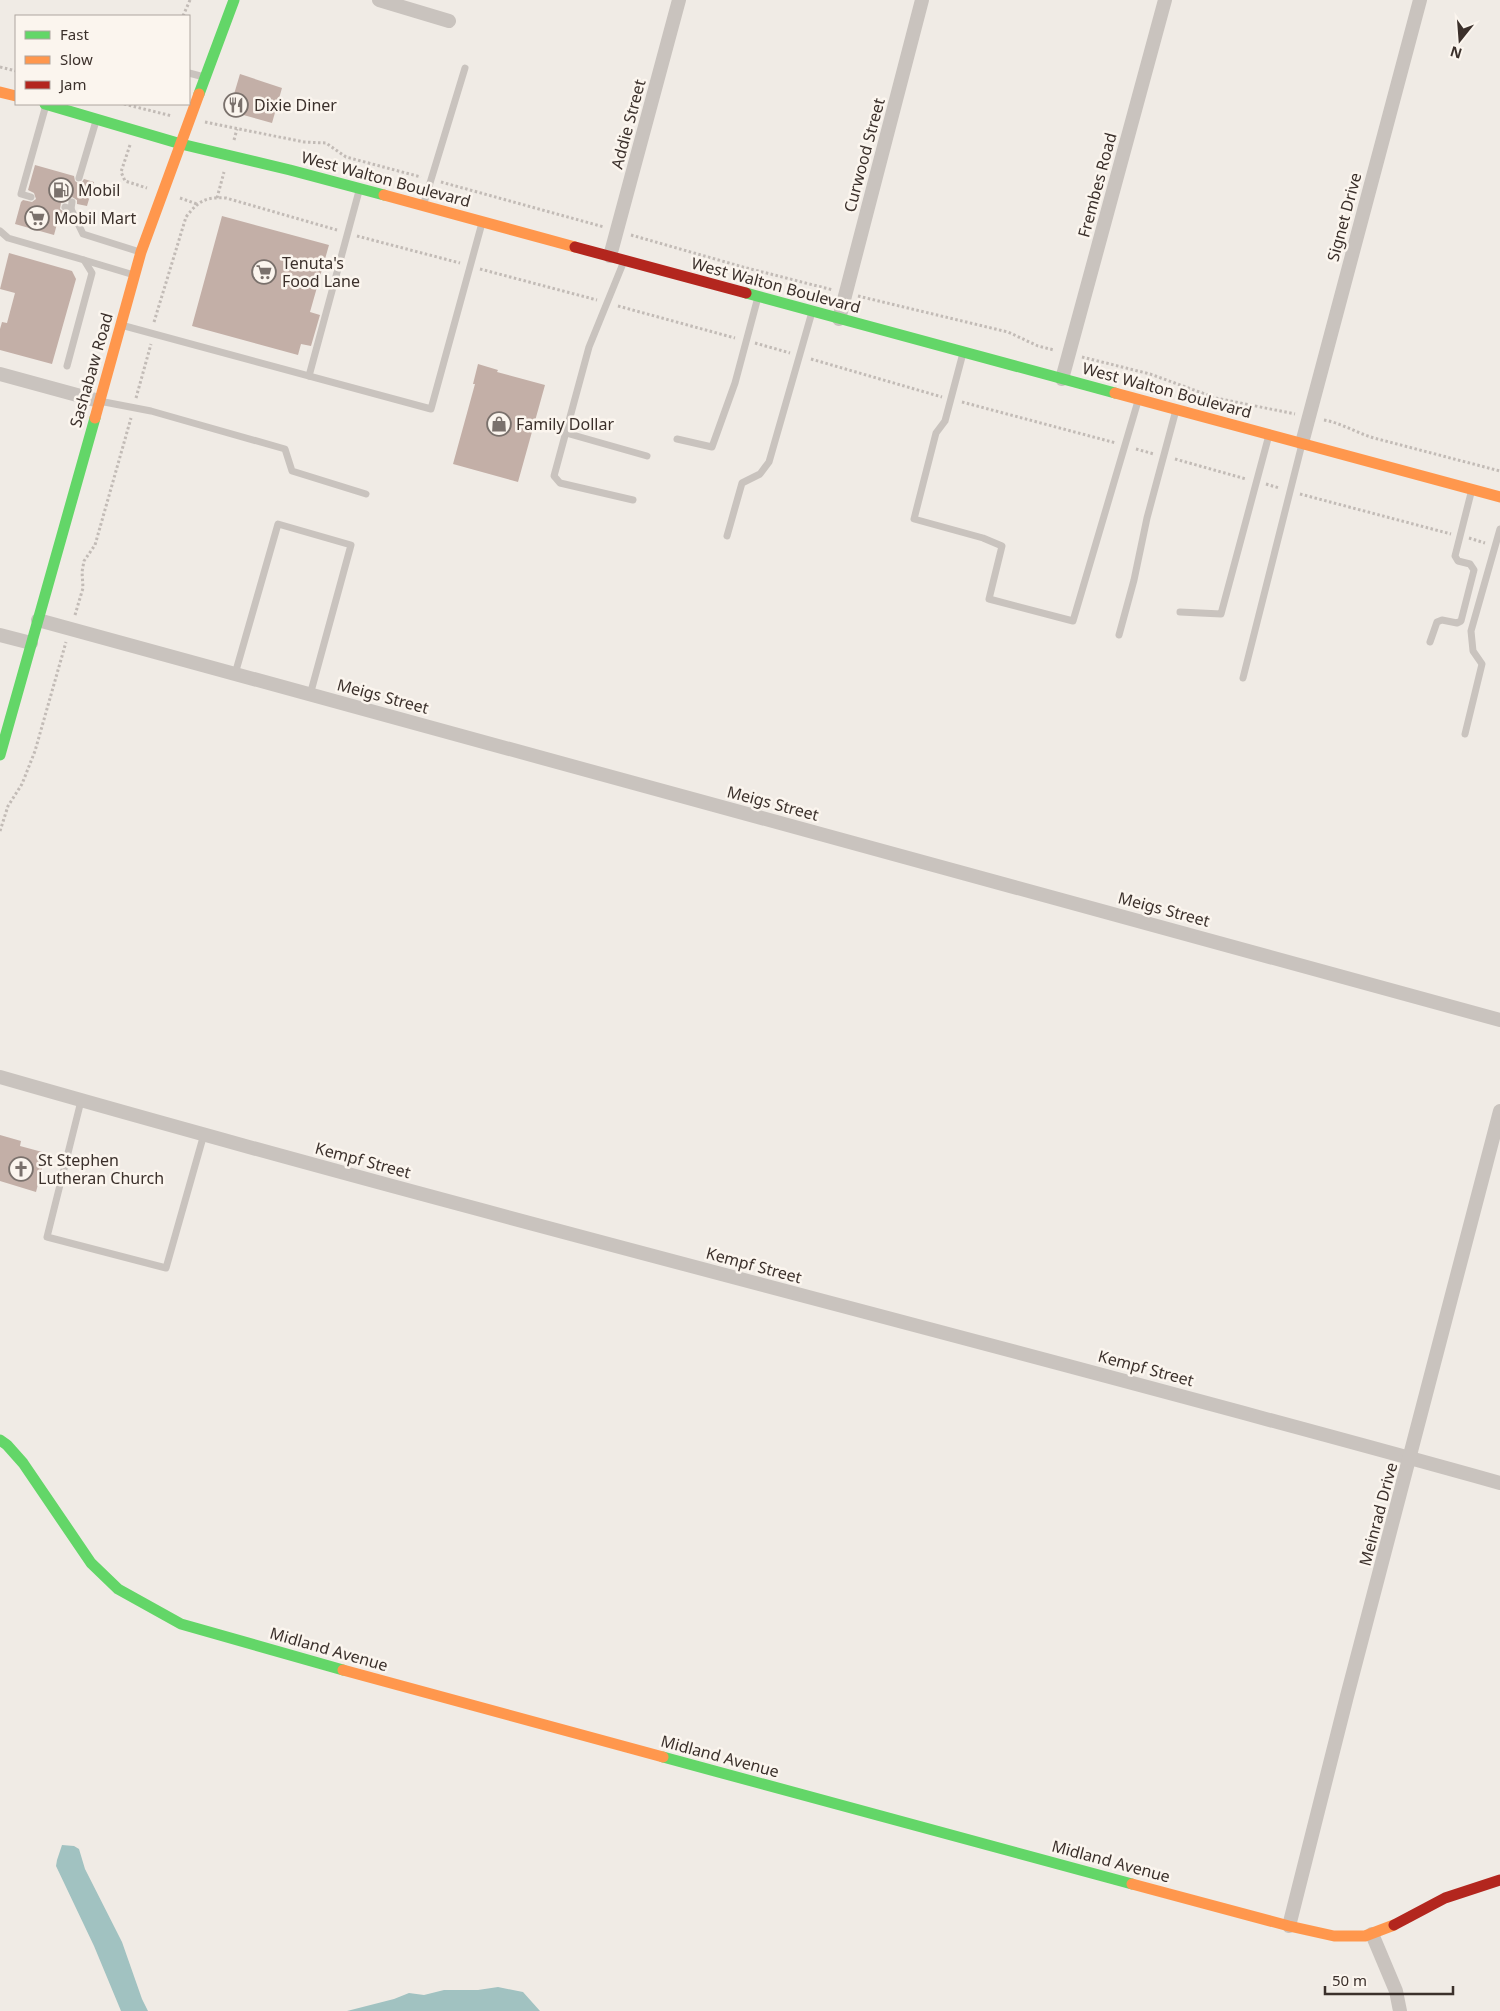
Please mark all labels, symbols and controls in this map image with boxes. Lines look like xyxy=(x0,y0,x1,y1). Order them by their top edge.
legend xyxy=(15,15,190,105)
north arrow xyxy=(1435,15,1485,65)
text: Fast xyxy=(60,24,89,44)
text: N xyxy=(1448,42,1464,64)
text: Slow xyxy=(60,49,93,69)
text: Jam xyxy=(58,74,87,94)
street label: Addie Street xyxy=(605,77,651,171)
restaurant icon: Dixie Diner xyxy=(223,92,249,118)
place label: Dixie Diner xyxy=(254,94,337,116)
street label: Curwood Street xyxy=(838,95,890,214)
street label: Frembes Road xyxy=(1072,130,1122,240)
street label: West Walton Boulevard xyxy=(299,146,473,212)
street label: Signet Drive xyxy=(1322,170,1366,264)
fuel station icon: Mobil xyxy=(48,177,74,203)
place label: Mobil xyxy=(78,179,120,201)
supermarket icon: Mobil Mart xyxy=(24,205,50,231)
place label: Mobil Mart xyxy=(54,207,137,229)
place label: Tenuta's Food Lane xyxy=(282,252,360,292)
street label: West Walton Boulevard xyxy=(689,252,863,318)
supermarket icon: Tenuta's Food Lane xyxy=(251,259,277,285)
street label: Sashabaw Road xyxy=(64,310,118,430)
street label: West Walton Boulevard xyxy=(1080,357,1254,423)
shop icon: Family Dollar xyxy=(486,411,512,437)
place label: Family Dollar xyxy=(516,413,614,435)
street label: Meigs Street xyxy=(335,673,431,719)
street label: Meigs Street xyxy=(725,780,821,826)
street label: Meigs Street xyxy=(1116,886,1212,932)
street label: Kempf Street xyxy=(313,1137,413,1183)
place label: St Stephen Lutheran Church xyxy=(38,1149,164,1189)
church icon: St Stephen Lutheran Church xyxy=(8,1156,34,1182)
street label: Kempf Street xyxy=(704,1242,804,1288)
street label: Kempf Street xyxy=(1096,1345,1196,1391)
street label: Meinrad Drive xyxy=(1354,1460,1402,1568)
street label: Midland Avenue xyxy=(267,1622,391,1676)
street label: Midland Avenue xyxy=(658,1730,782,1782)
street label: Midland Avenue xyxy=(1049,1835,1173,1887)
scale bar xyxy=(1325,1964,1452,1996)
text: 50 m xyxy=(1332,1970,1367,1990)

